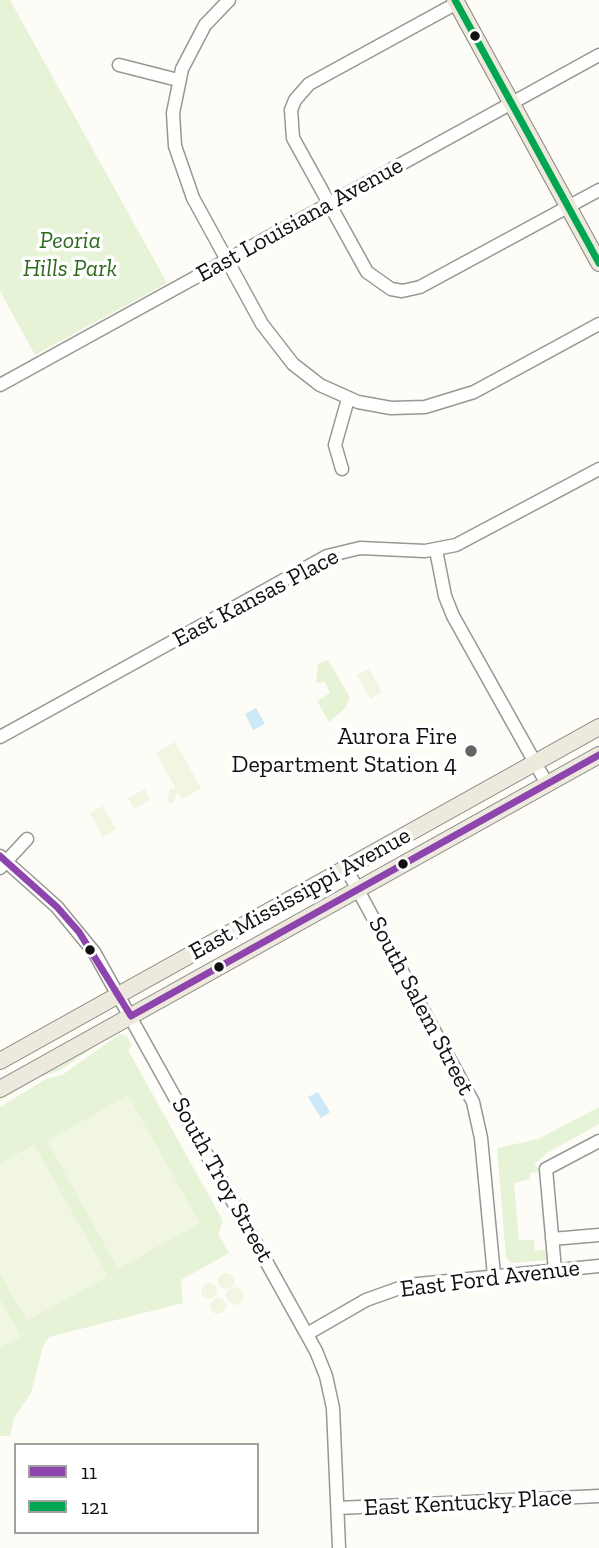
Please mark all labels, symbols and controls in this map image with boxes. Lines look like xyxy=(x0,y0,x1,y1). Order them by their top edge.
unlabelled marker xyxy=(468,29,482,43)
street label: East Louisiana Avenue xyxy=(192,151,408,289)
park label: Peoria Hills Park xyxy=(23,227,117,283)
street label: East Kansas Place xyxy=(168,542,344,654)
place label: Aurora Fire Department Station 4 xyxy=(232,723,457,779)
marker: Aurora Fire Department Station 4 xyxy=(463,743,479,759)
street label: East Mississippi Avenue xyxy=(184,821,416,967)
unlabelled marker xyxy=(396,857,410,871)
street label: South Salem Street xyxy=(362,912,480,1100)
unlabelled marker xyxy=(83,943,97,957)
unlabelled marker xyxy=(212,960,226,974)
street label: South Troy Street xyxy=(165,1093,279,1267)
street label: East Ford Avenue xyxy=(399,1254,581,1304)
legend xyxy=(14,1443,259,1534)
text: 11 xyxy=(81,1459,97,1484)
street label: East Kentucky Place xyxy=(363,1483,573,1523)
text: 121 xyxy=(81,1494,108,1519)

